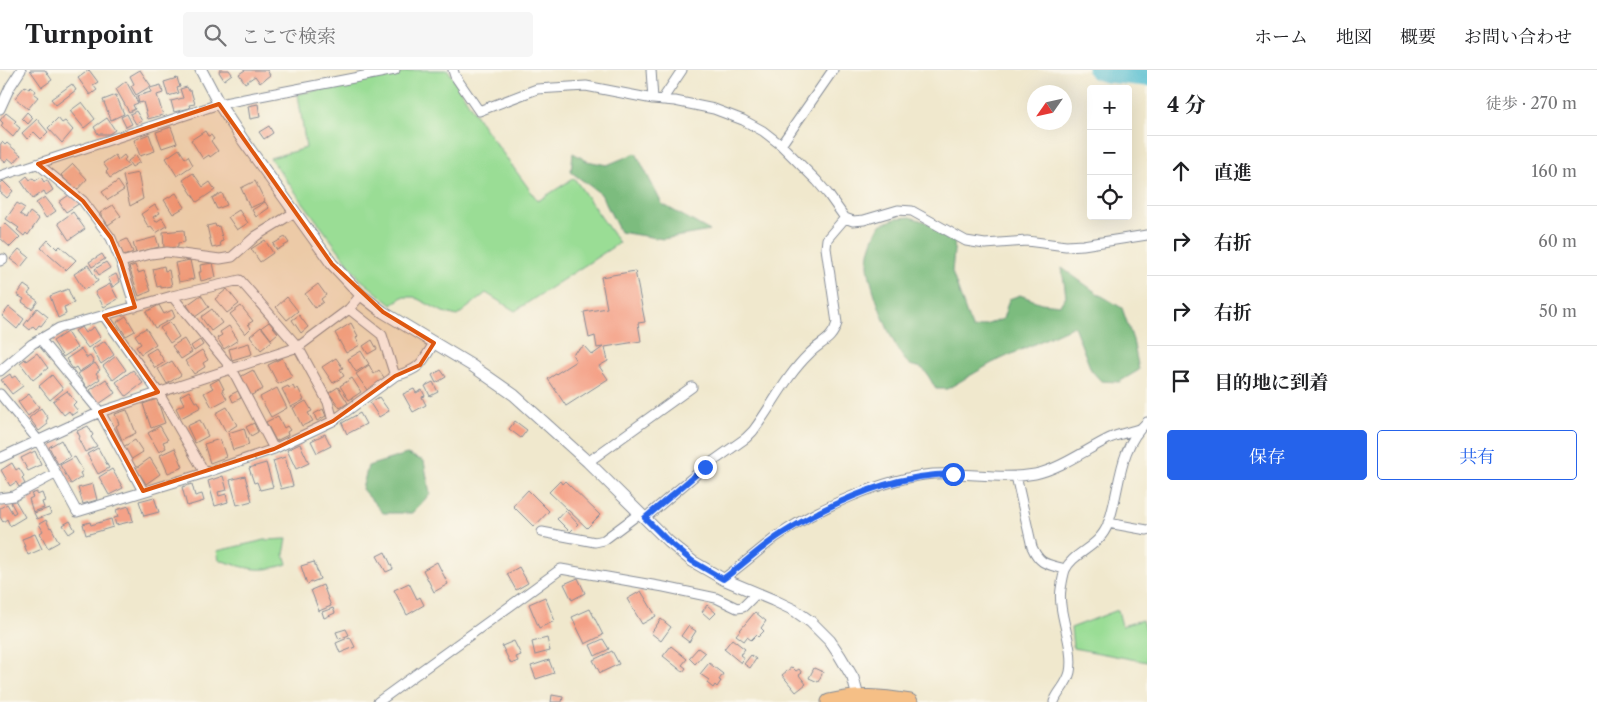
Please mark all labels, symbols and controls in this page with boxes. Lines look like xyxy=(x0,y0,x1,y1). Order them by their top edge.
search box xyxy=(183,12,533,57)
text: Turnpoint xyxy=(25,20,153,49)
icon: search xyxy=(201,21,229,49)
text: ここで検索 xyxy=(241,25,336,48)
text: ホーム xyxy=(1254,26,1308,48)
text: 地図 xyxy=(1336,26,1372,48)
text: 概要 xyxy=(1400,26,1436,48)
text: お問い合わせ xyxy=(1464,26,1572,48)
north arrow xyxy=(1027,85,1072,130)
map controls xyxy=(1087,85,1132,220)
button: + xyxy=(1087,85,1132,130)
text: 4 分 xyxy=(1167,92,1206,117)
text: 徒歩 · 270 m xyxy=(1486,93,1577,113)
button: − xyxy=(1087,130,1132,175)
icon: ahead xyxy=(1167,157,1195,185)
text: 直進 xyxy=(1214,161,1252,184)
text: 160 m xyxy=(1532,161,1577,181)
button: locate xyxy=(1087,175,1132,220)
icon: right xyxy=(1167,227,1195,255)
text: 右折 xyxy=(1214,231,1252,254)
text: 60 m xyxy=(1538,231,1577,251)
icon: right xyxy=(1167,297,1195,325)
text: 右折 xyxy=(1214,301,1252,324)
text: 50 m xyxy=(1539,301,1577,321)
icon: arrive xyxy=(1167,367,1195,395)
text: 目的地に到着 xyxy=(1214,371,1328,394)
button: 保存 xyxy=(1167,430,1367,480)
button: 共有 xyxy=(1377,430,1577,480)
route end xyxy=(694,456,717,479)
route start xyxy=(942,463,965,486)

